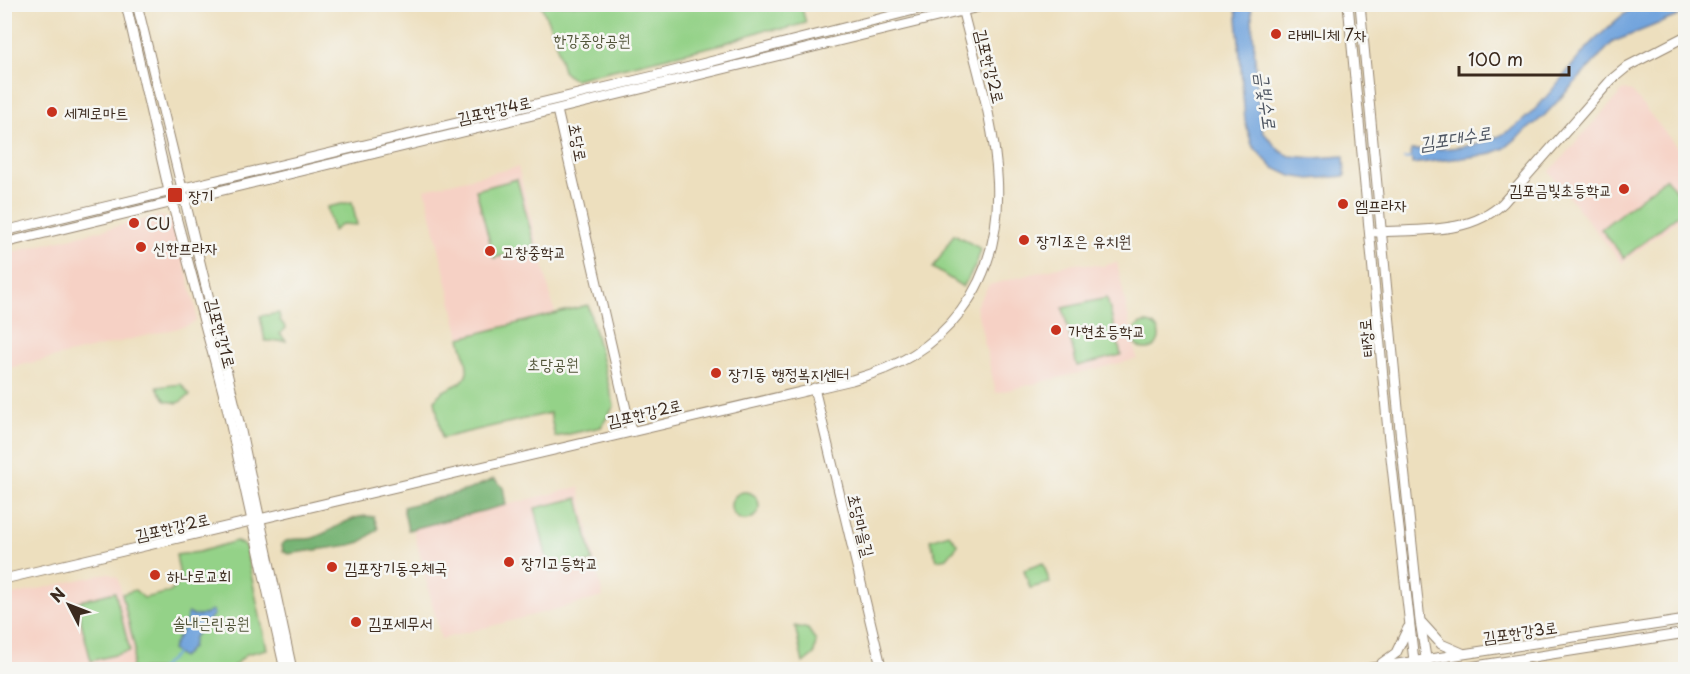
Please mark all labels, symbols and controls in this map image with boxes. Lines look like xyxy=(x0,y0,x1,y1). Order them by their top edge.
place label: 라베니체 7차 xyxy=(1288,22,1367,46)
street label: 김포한강2로 xyxy=(970,26,1012,106)
park label: 한강중앙공원 xyxy=(553,27,631,51)
marker: 라베니체 7차 xyxy=(1269,27,1283,41)
scale bar xyxy=(1459,39,1568,77)
text: 100 m xyxy=(1468,45,1523,72)
water label: 금빛수로 xyxy=(1250,69,1284,131)
street label: 김포한강4로 xyxy=(455,89,533,129)
place label: 세계로마트 xyxy=(64,100,128,124)
marker: 세계로마트 xyxy=(45,105,59,119)
water label: 김포대수로 xyxy=(1417,118,1493,156)
street label: 초당로 xyxy=(564,121,594,163)
place label: 김포금빛초등학교 xyxy=(1509,177,1612,201)
marker: 김포금빛초등학교 xyxy=(1617,182,1631,196)
place label: 장기 xyxy=(188,183,214,207)
marker: 장기 xyxy=(166,186,184,204)
place label: 엠프라자 xyxy=(1355,192,1407,216)
marker: 엠프라자 xyxy=(1336,197,1350,211)
place label: CU xyxy=(146,211,170,235)
marker: CU xyxy=(127,216,141,230)
place label: 장기조은 유치원 xyxy=(1036,228,1131,252)
marker: 장기조은 유치원 xyxy=(1017,233,1031,247)
place label: 신한프라자 xyxy=(153,235,218,259)
place label: 고창중학교 xyxy=(502,239,566,263)
marker: 신한프라자 xyxy=(134,240,148,254)
marker: 고창중학교 xyxy=(483,244,497,258)
street label: 김포한강1로 xyxy=(201,295,243,371)
place label: 가현초등학교 xyxy=(1068,318,1145,342)
street label: 태장로 xyxy=(1351,318,1379,358)
marker: 가현초등학교 xyxy=(1049,323,1063,337)
park label: 초당공원 xyxy=(527,351,579,375)
place label: 장기동 행정복지센터 xyxy=(728,361,849,385)
marker: 장기동 행정복지센터 xyxy=(709,366,723,380)
street label: 김포한강2로 xyxy=(604,392,684,432)
street label: 초당마을길 xyxy=(843,491,881,559)
street label: 김포한강2로 xyxy=(132,506,212,546)
place label: 장기고등학교 xyxy=(521,550,598,574)
place label: 김포장기동우체국 xyxy=(344,555,447,579)
marker: 장기고등학교 xyxy=(502,555,516,569)
marker: 김포장기동우체국 xyxy=(325,560,339,574)
place label: 하나로교회 xyxy=(167,563,231,587)
marker: 하나로교회 xyxy=(148,568,162,582)
north arrow xyxy=(39,575,99,635)
text: N xyxy=(44,582,70,607)
park label: 솔내근린공원 xyxy=(172,610,250,634)
place label: 김포세무서 xyxy=(368,610,432,634)
street label: 김포한강3로 xyxy=(1481,614,1559,648)
marker: 김포세무서 xyxy=(349,615,363,629)

